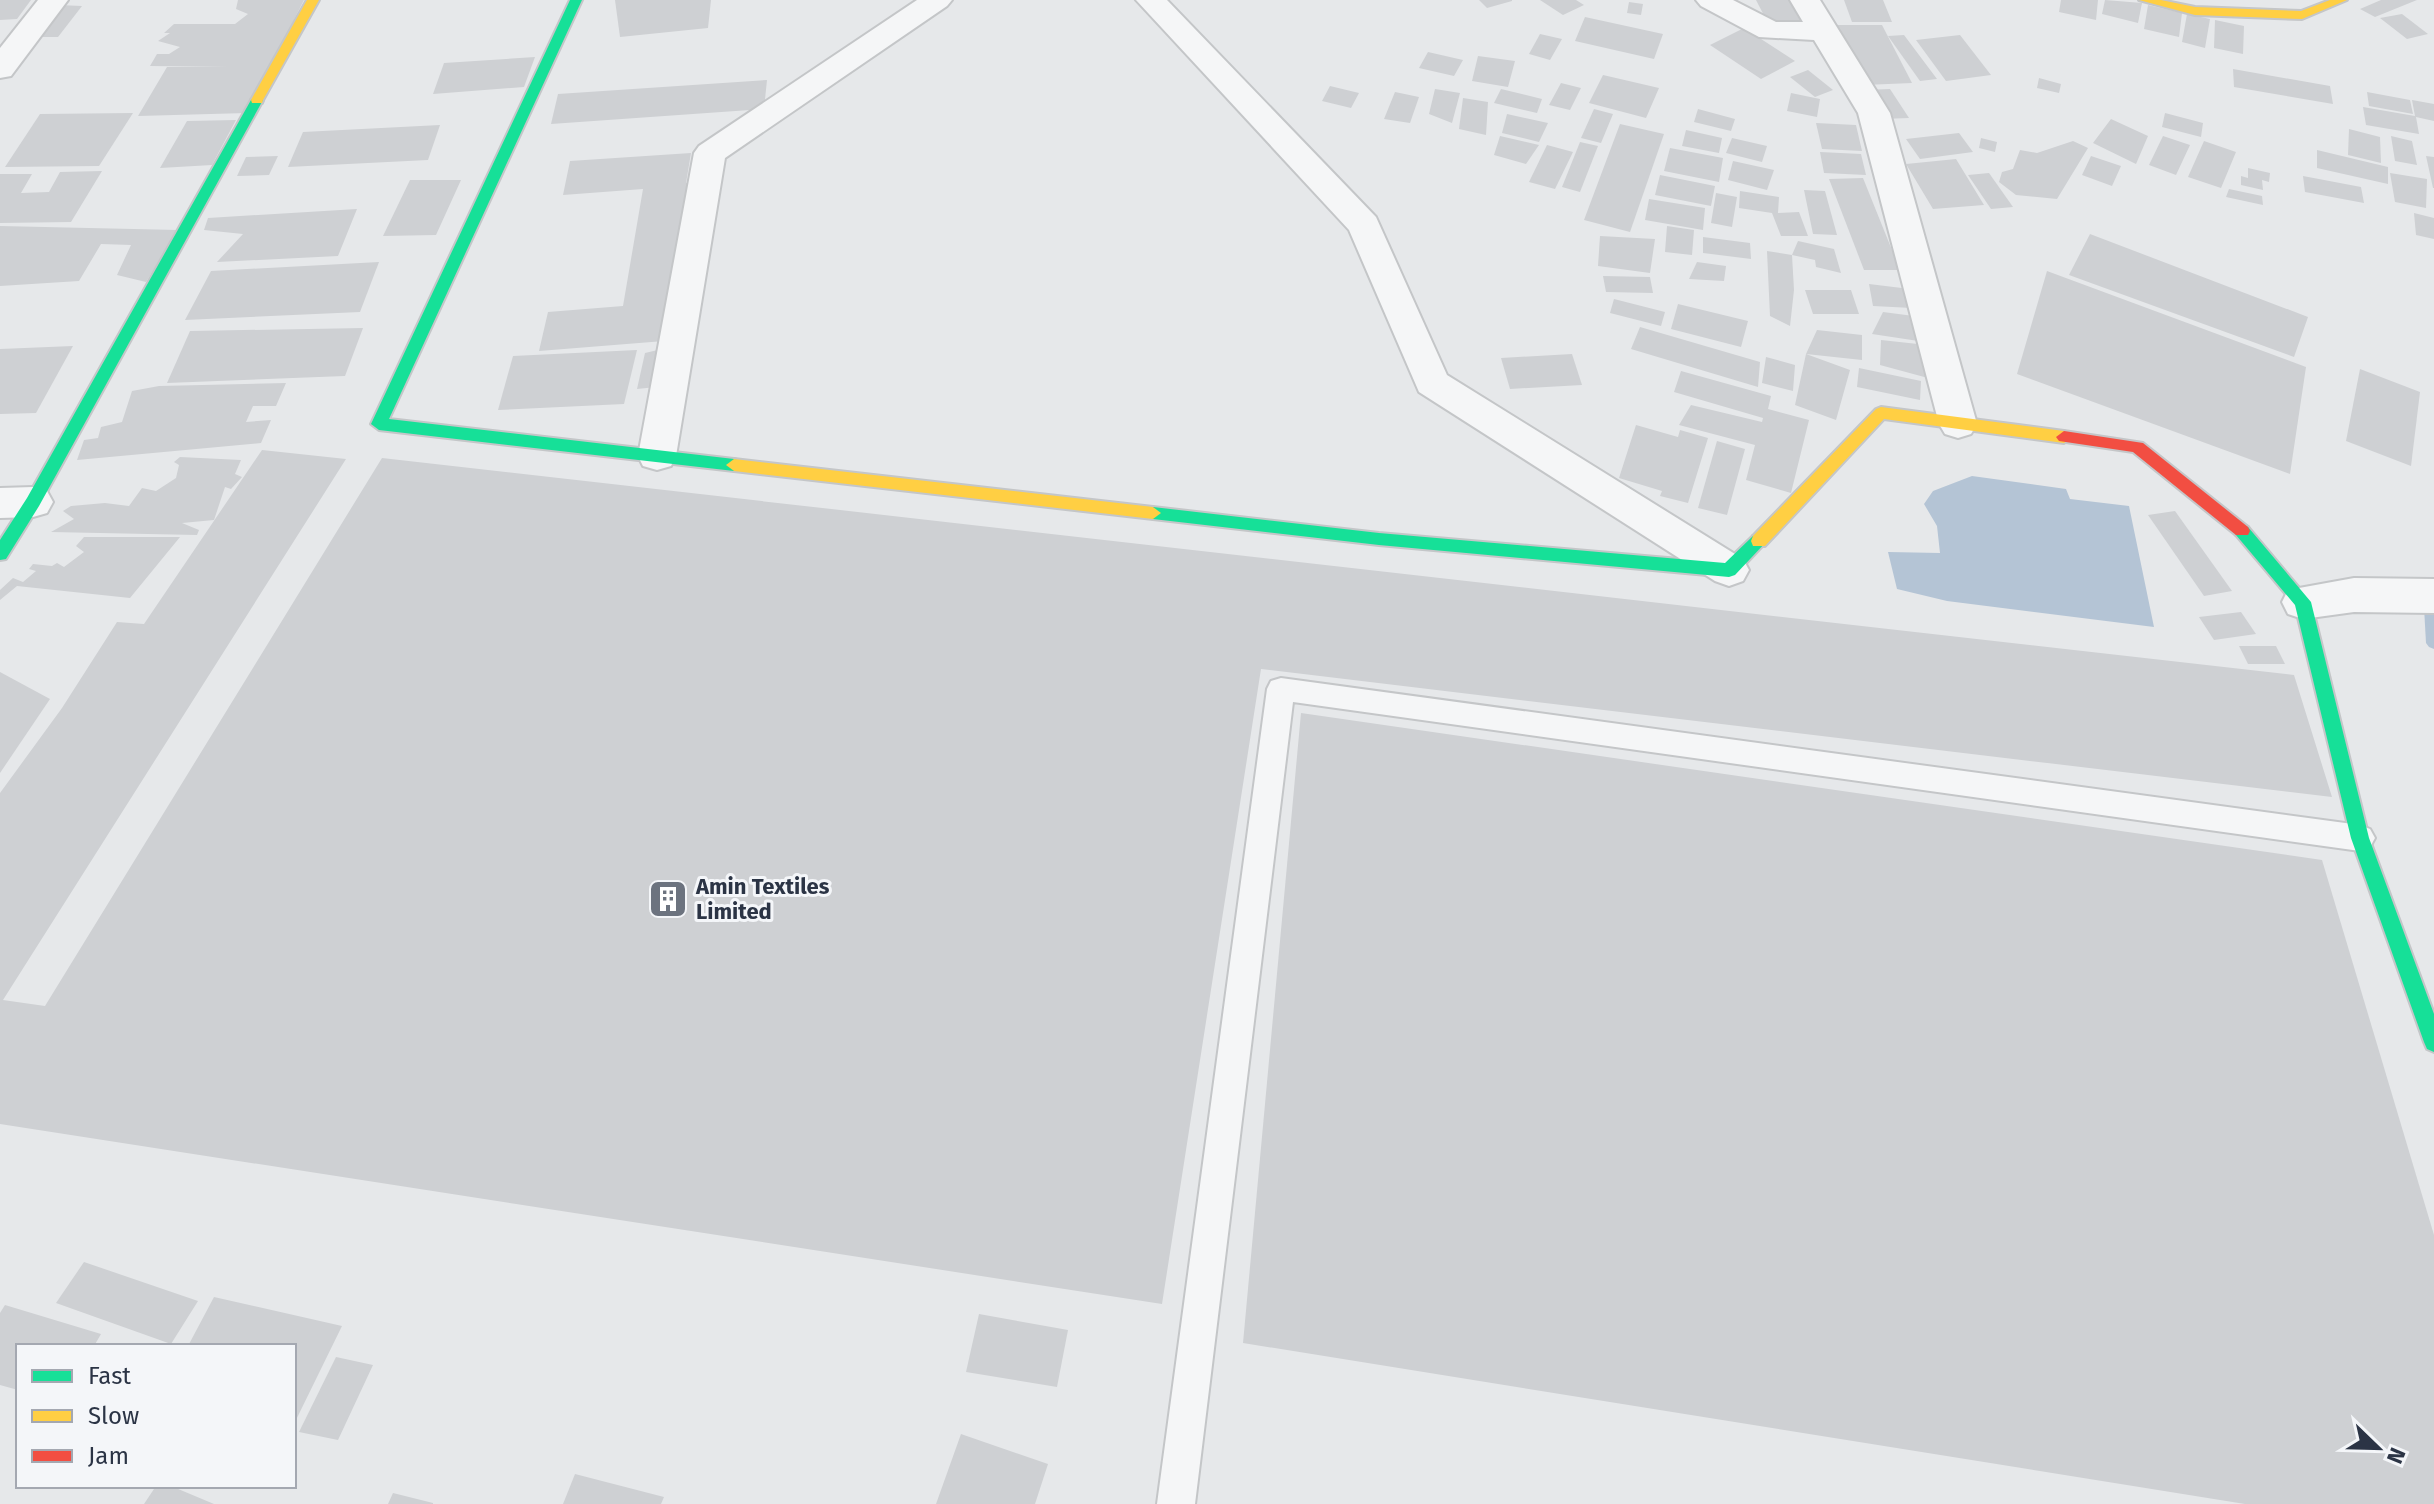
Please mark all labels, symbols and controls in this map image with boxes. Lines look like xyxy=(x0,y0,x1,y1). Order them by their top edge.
place label: Amin Textiles Limited xyxy=(695,873,830,925)
building icon: Amin Textiles Limited xyxy=(647,878,689,920)
legend xyxy=(16,1344,296,1488)
text: Fast xyxy=(88,1362,131,1390)
text: Slow xyxy=(88,1402,139,1430)
north arrow xyxy=(2338,1408,2418,1488)
text: Jam xyxy=(88,1442,129,1470)
text: N xyxy=(2381,1444,2411,1468)

